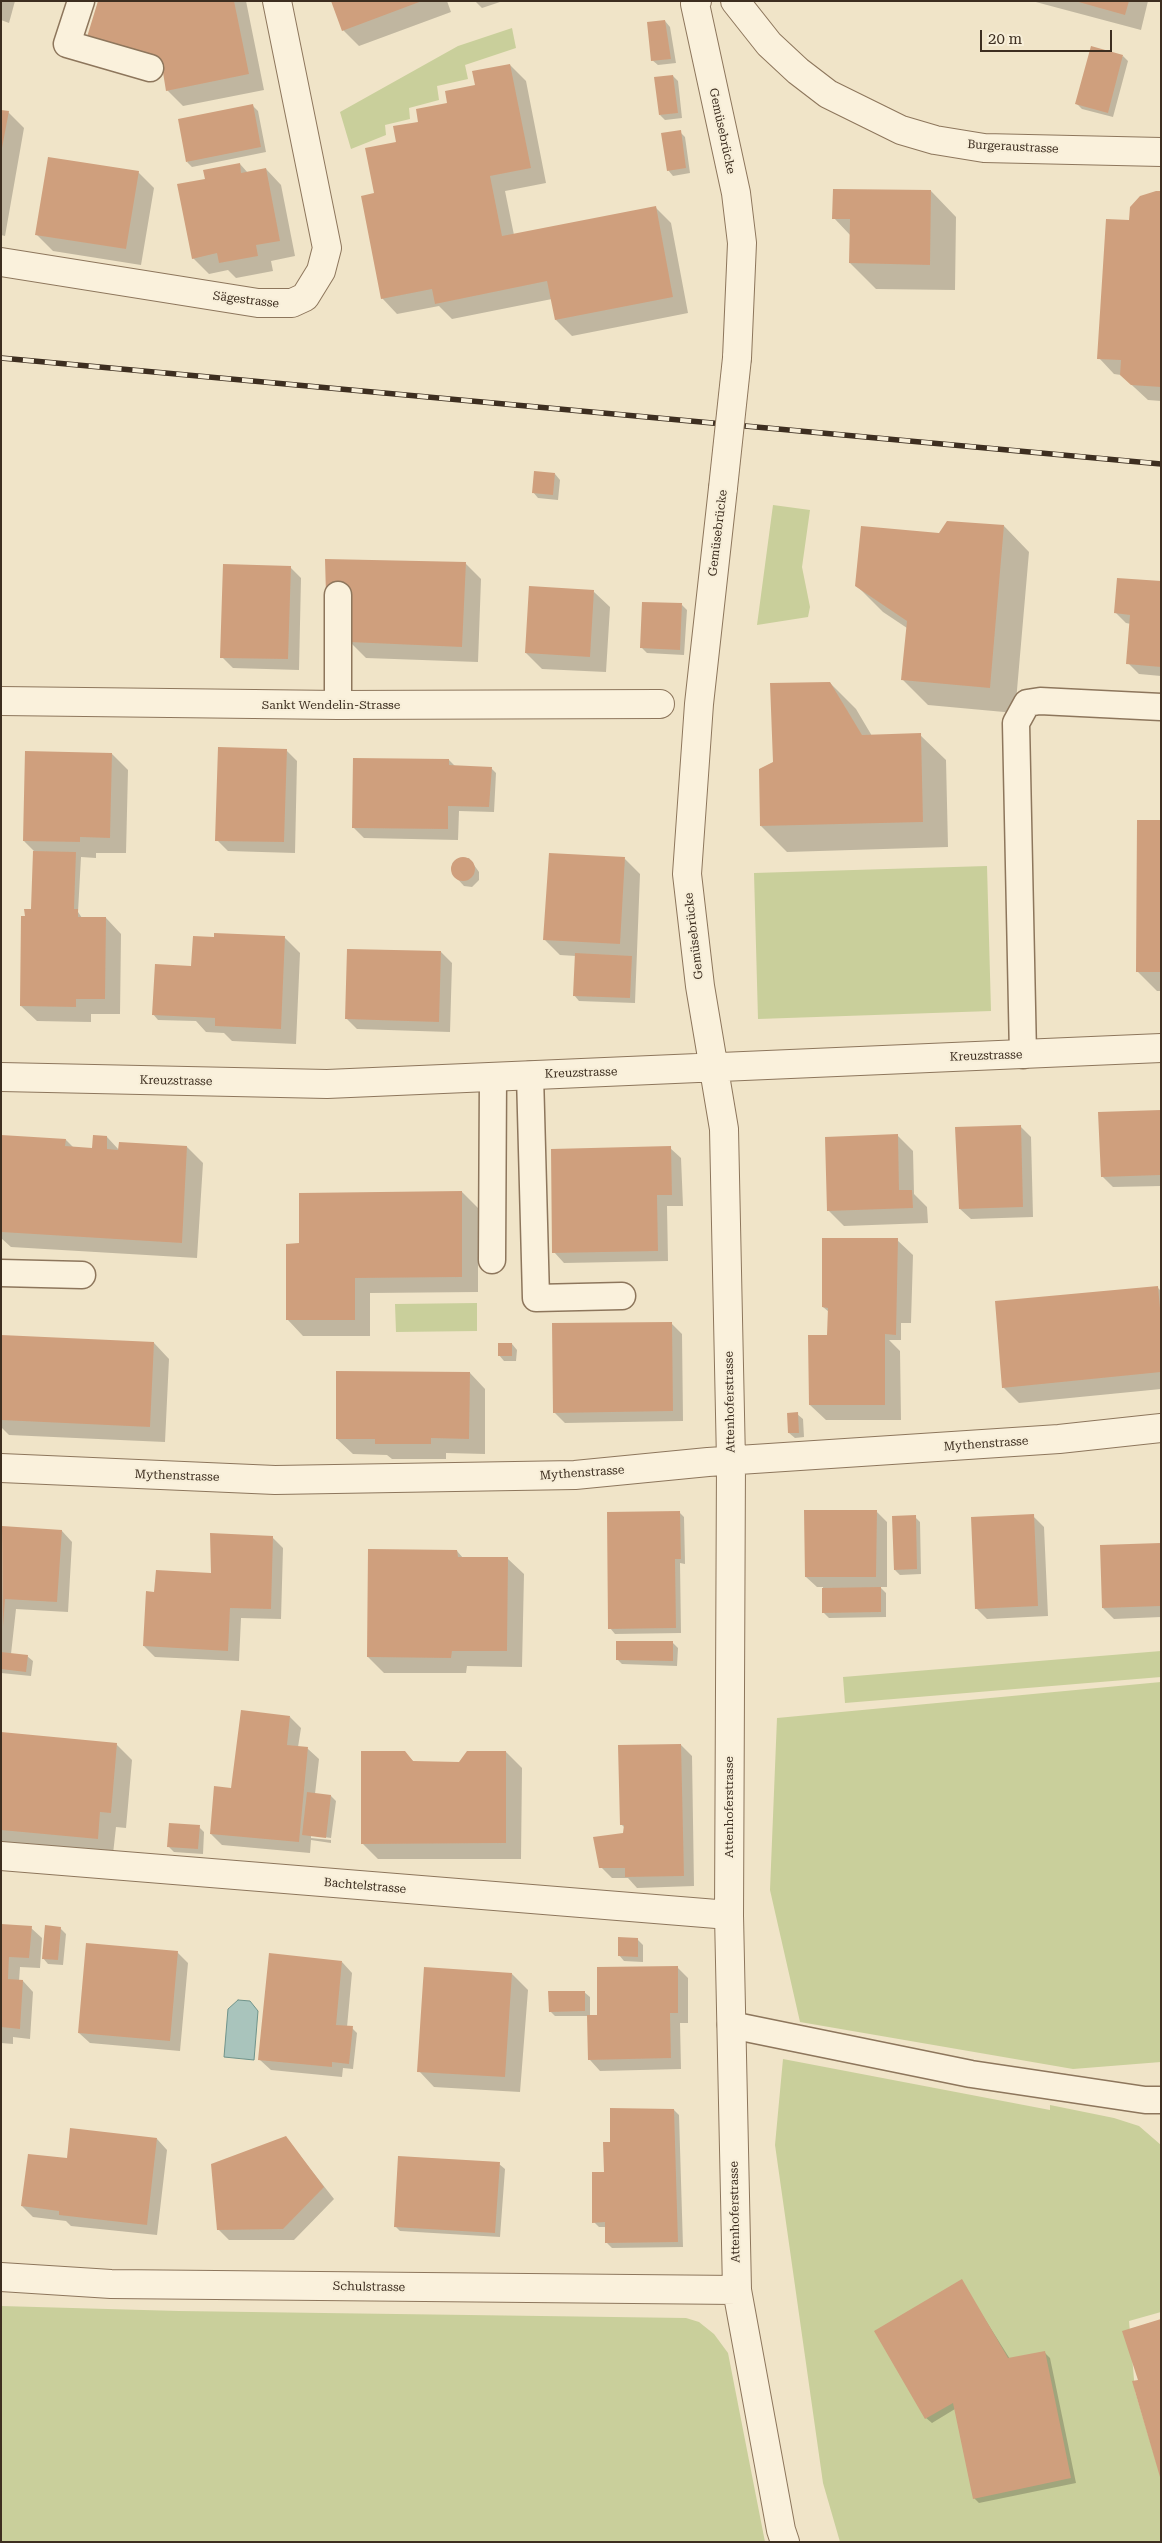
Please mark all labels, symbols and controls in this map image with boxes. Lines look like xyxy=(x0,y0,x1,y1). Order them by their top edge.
scale bar xyxy=(982,20,1114,52)
text: 20 m xyxy=(988,30,1022,48)
street label: Gemüsebrücke xyxy=(706,87,738,175)
street label: Burgeraustrasse xyxy=(967,137,1059,157)
street label: Sägestrasse xyxy=(212,289,280,311)
street label: Gemüsebrücke xyxy=(706,489,730,577)
street label: Sankt Wendelin-Strasse xyxy=(262,698,400,712)
street label: Gemüsebrücke xyxy=(682,892,706,980)
street label: Kreuzstrasse xyxy=(949,1048,1023,1064)
street label: Kreuzstrasse xyxy=(544,1065,618,1081)
street label: Kreuzstrasse xyxy=(140,1073,212,1089)
street label: Attenhoferstrasse xyxy=(722,1351,738,1453)
street label: Mythenstrasse xyxy=(943,1434,1029,1454)
street label: Mythenstrasse xyxy=(539,1463,625,1483)
street label: Mythenstrasse xyxy=(134,1467,220,1485)
street label: Attenhoferstrasse xyxy=(722,1756,736,1858)
street label: Bachtelstrasse xyxy=(323,1875,407,1897)
street label: Attenhoferstrasse xyxy=(727,2161,743,2263)
street label: Schulstrasse xyxy=(333,2279,405,2295)

